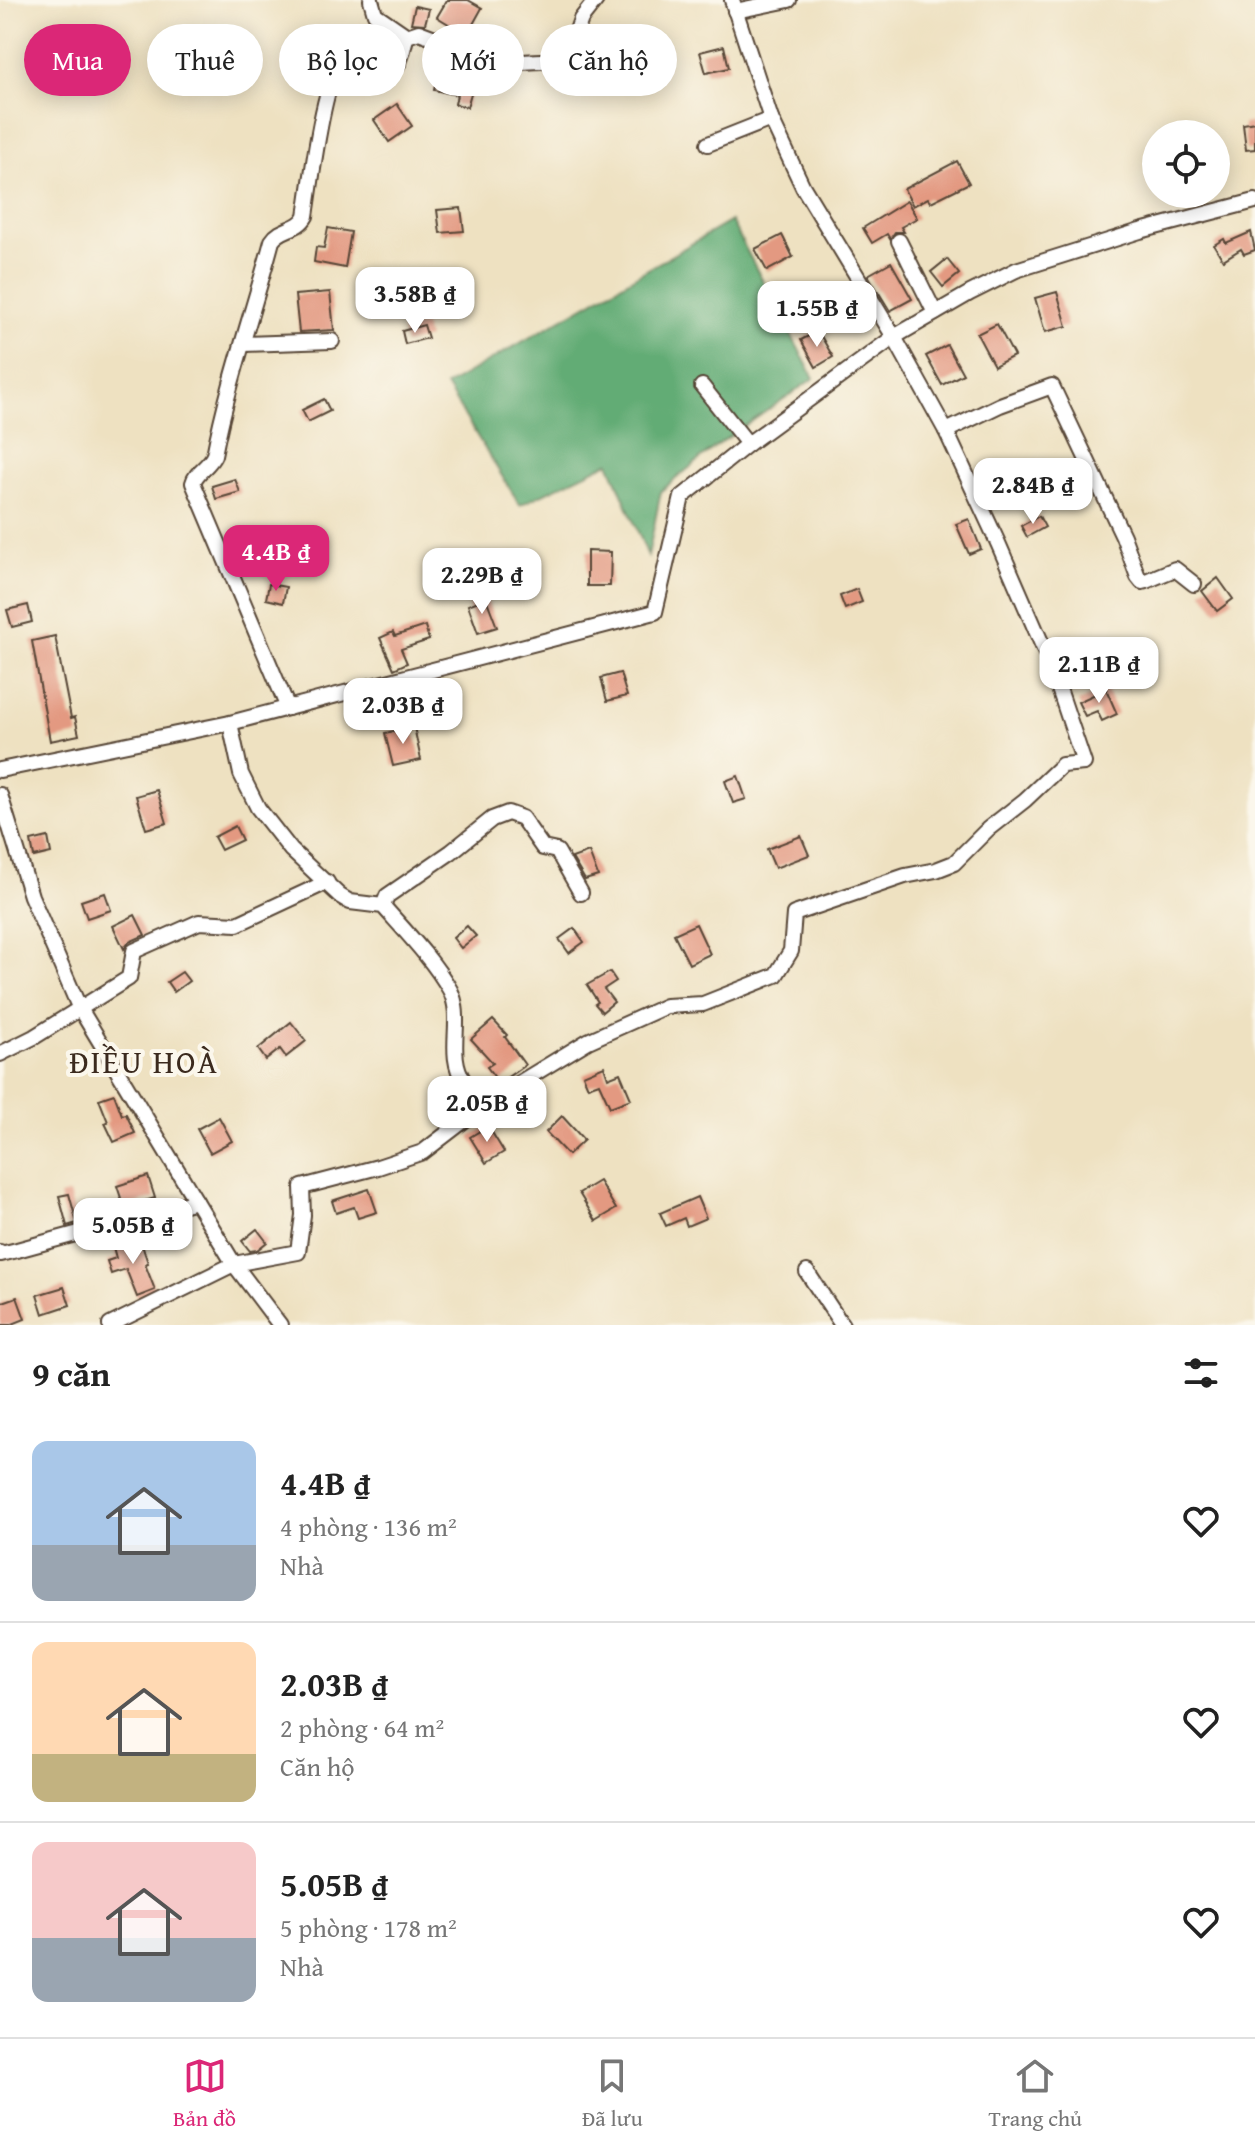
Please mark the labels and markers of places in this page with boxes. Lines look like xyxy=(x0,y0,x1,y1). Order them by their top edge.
pin: 3.58B ₫ xyxy=(341,267,489,335)
pin: 1.55B ₫ xyxy=(743,281,891,349)
pin: 2.84B ₫ xyxy=(959,458,1107,526)
pin: 4.4B ₫ xyxy=(211,525,341,593)
pin: 2.29B ₫ xyxy=(408,548,556,616)
pin: 2.11B ₫ xyxy=(1025,637,1173,705)
pin: 2.03B ₫ xyxy=(329,678,477,746)
pin: 2.05B ₫ xyxy=(413,1076,561,1144)
pin: 5.05B ₫ xyxy=(59,1198,207,1266)

